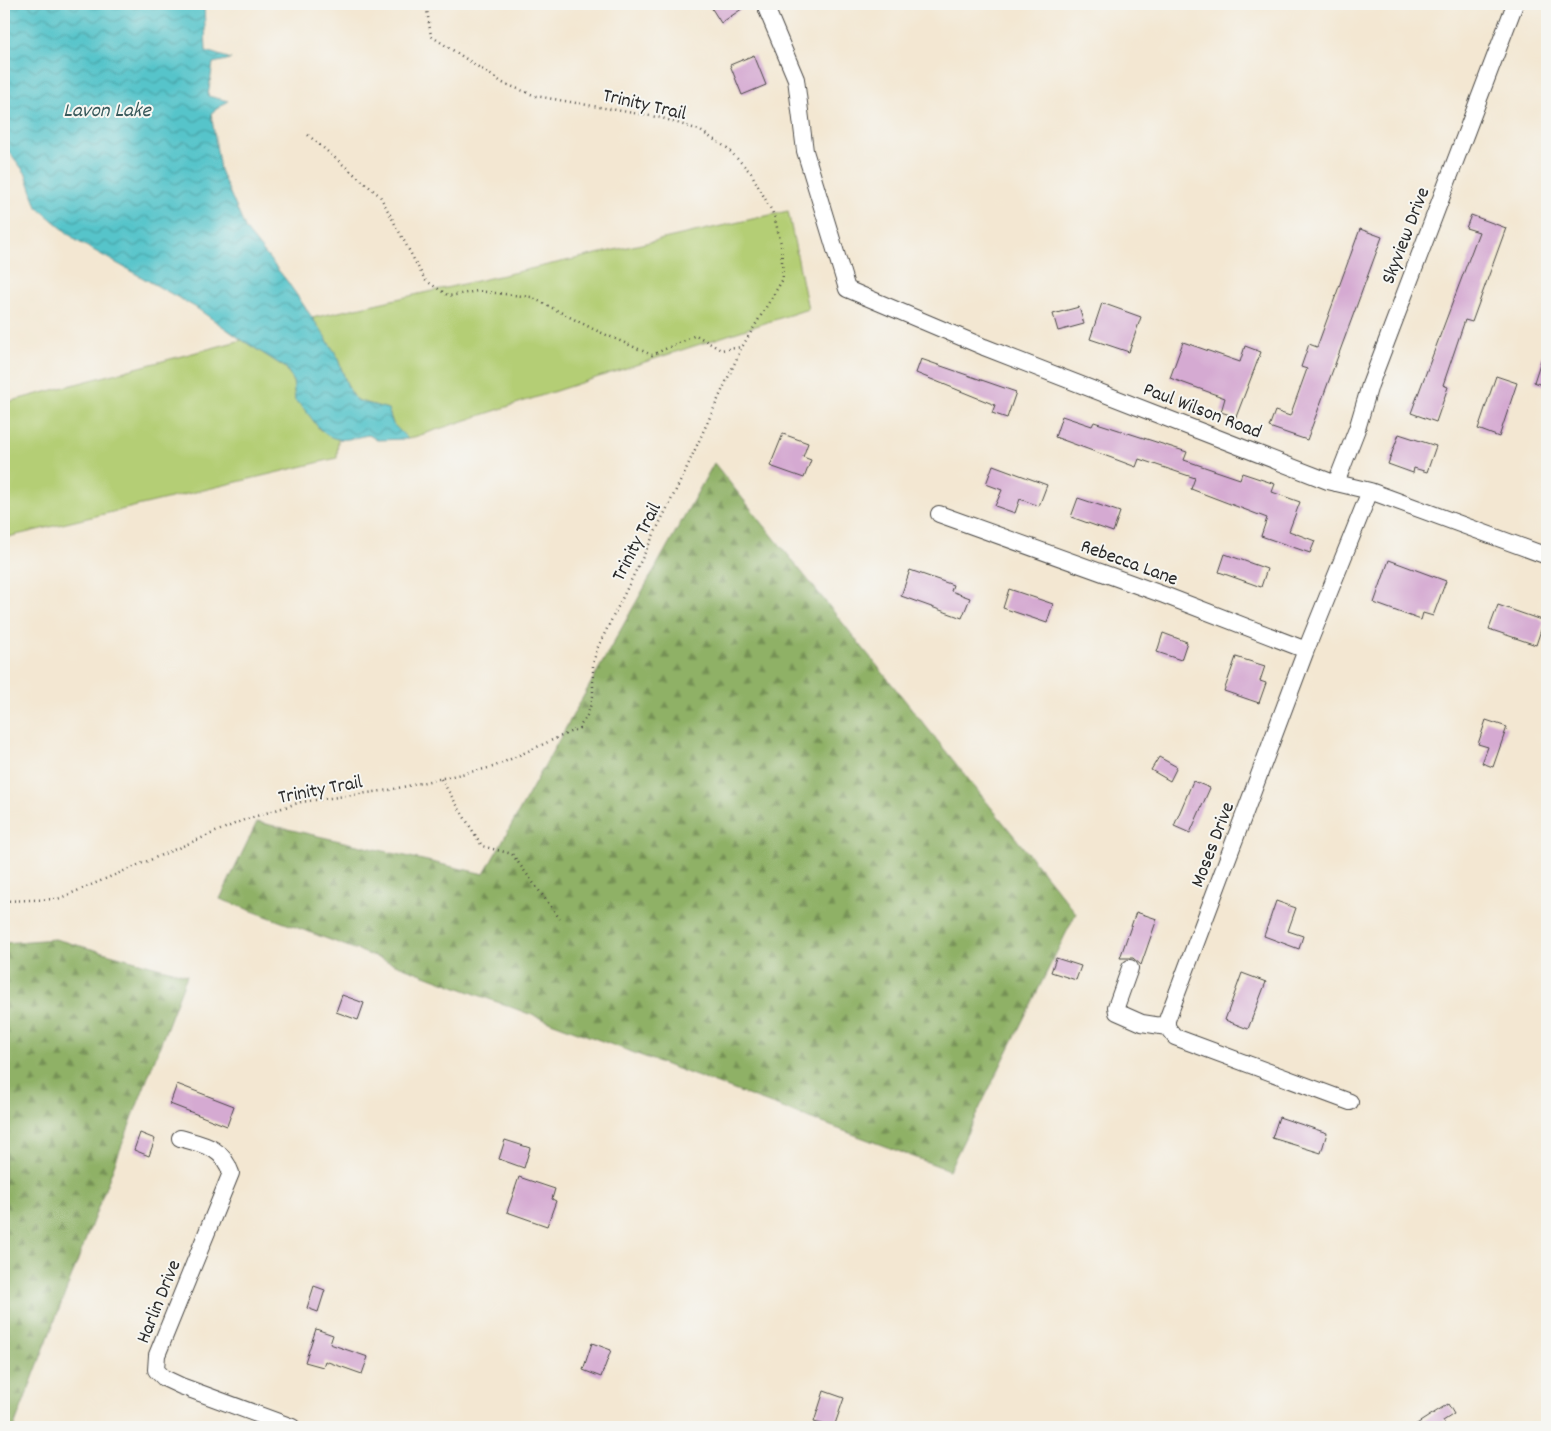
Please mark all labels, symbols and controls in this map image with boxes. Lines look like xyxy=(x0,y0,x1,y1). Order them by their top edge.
street label: Trinity Trail xyxy=(600,83,689,129)
water label: Lavon Lake xyxy=(63,97,152,127)
street label: Skyview Drive xyxy=(1375,183,1438,289)
street label: Paul Wilson Road xyxy=(1139,376,1265,447)
street label: Trinity Trail xyxy=(606,498,670,587)
street label: Rebecca Lane xyxy=(1076,533,1182,594)
street label: Trinity Trail xyxy=(276,769,365,813)
street label: Moses Drive xyxy=(1185,798,1243,892)
street label: Harlin Drive xyxy=(130,1256,189,1348)

